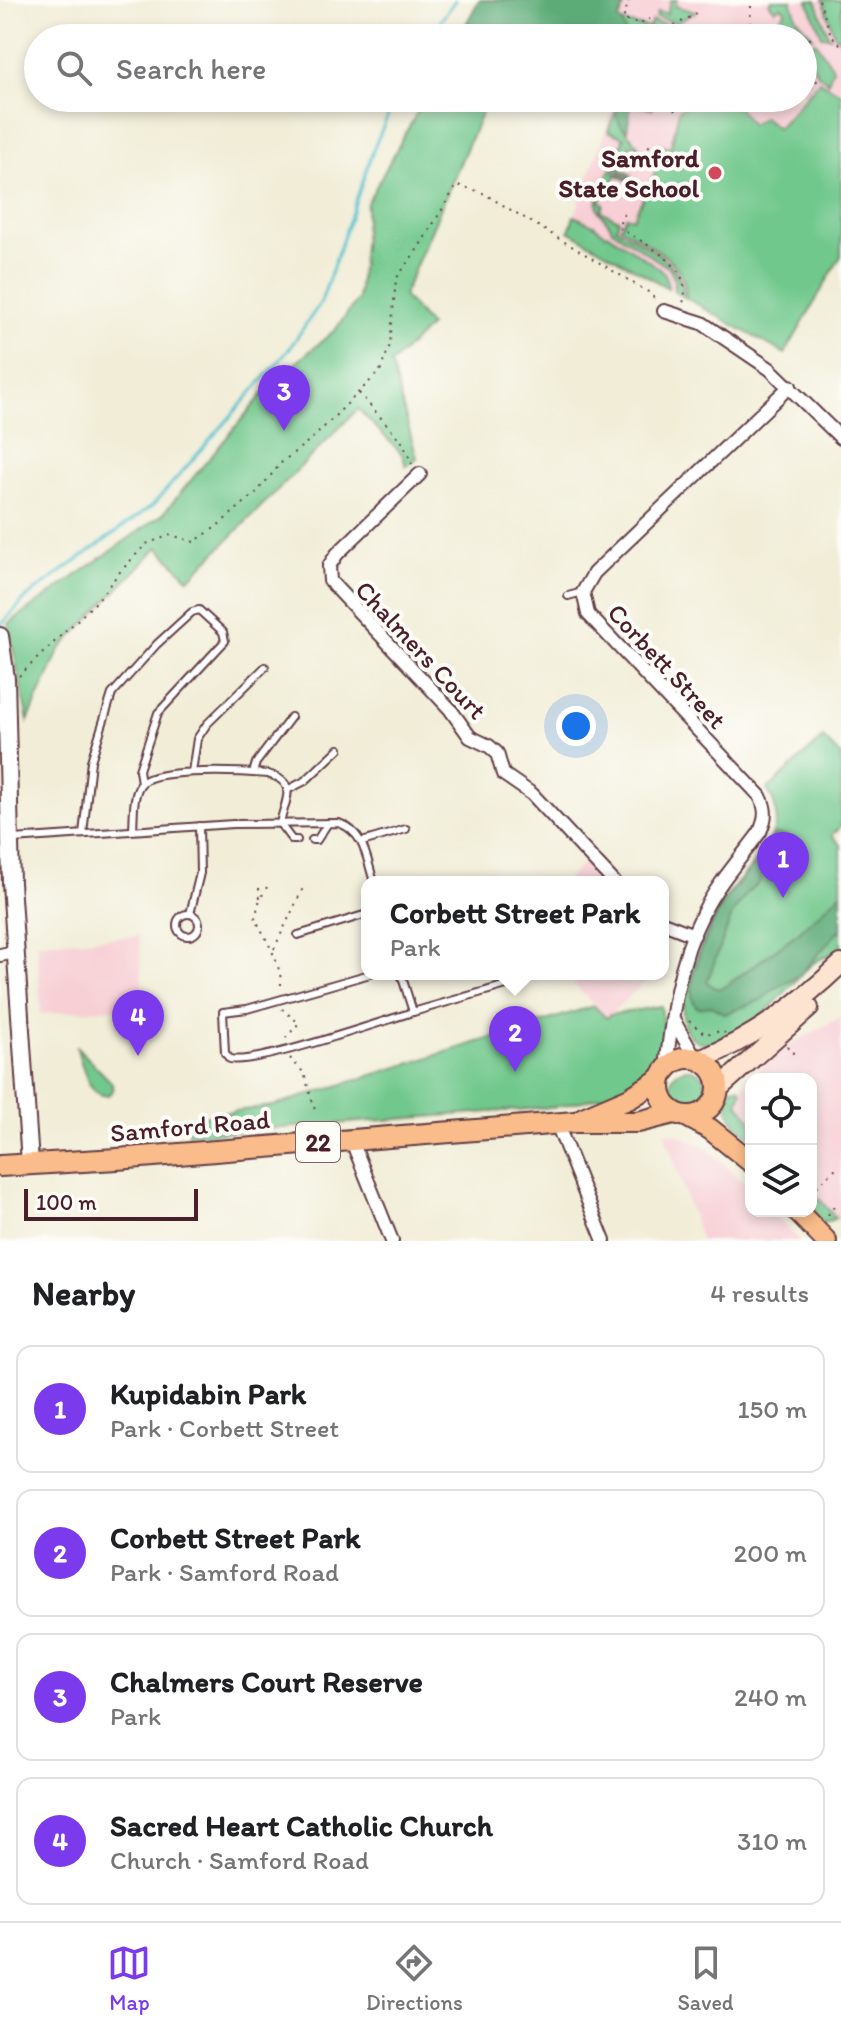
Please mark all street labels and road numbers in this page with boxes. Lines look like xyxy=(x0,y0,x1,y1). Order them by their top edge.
street label: Chalmers Court xyxy=(349,574,494,726)
street label: Corbett Street xyxy=(601,597,733,736)
street label: Samford Road xyxy=(109,1103,271,1149)
road number: 22 xyxy=(296,1122,340,1162)

